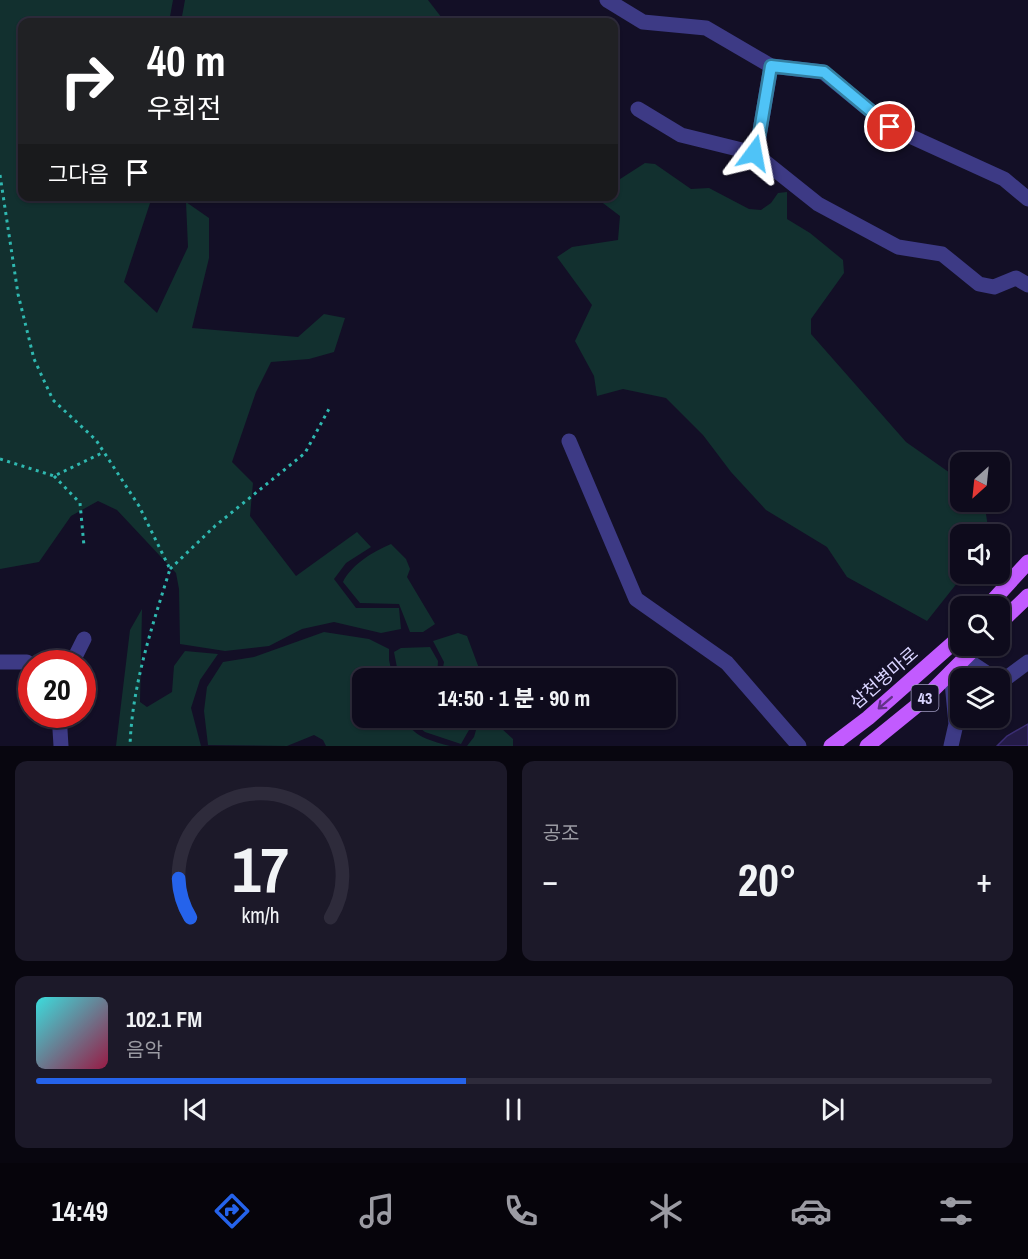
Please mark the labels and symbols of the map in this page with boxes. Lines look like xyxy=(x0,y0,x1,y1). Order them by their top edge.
pin xyxy=(864,101,915,152)
position arrow xyxy=(722,121,786,185)
north arrow xyxy=(950,452,1010,512)
street label: 삼천병마로 xyxy=(844,641,923,714)
speed limit sign: 20 xyxy=(18,650,96,728)
road number: 43 xyxy=(912,685,938,711)
one-way arrow xyxy=(877,697,893,710)

